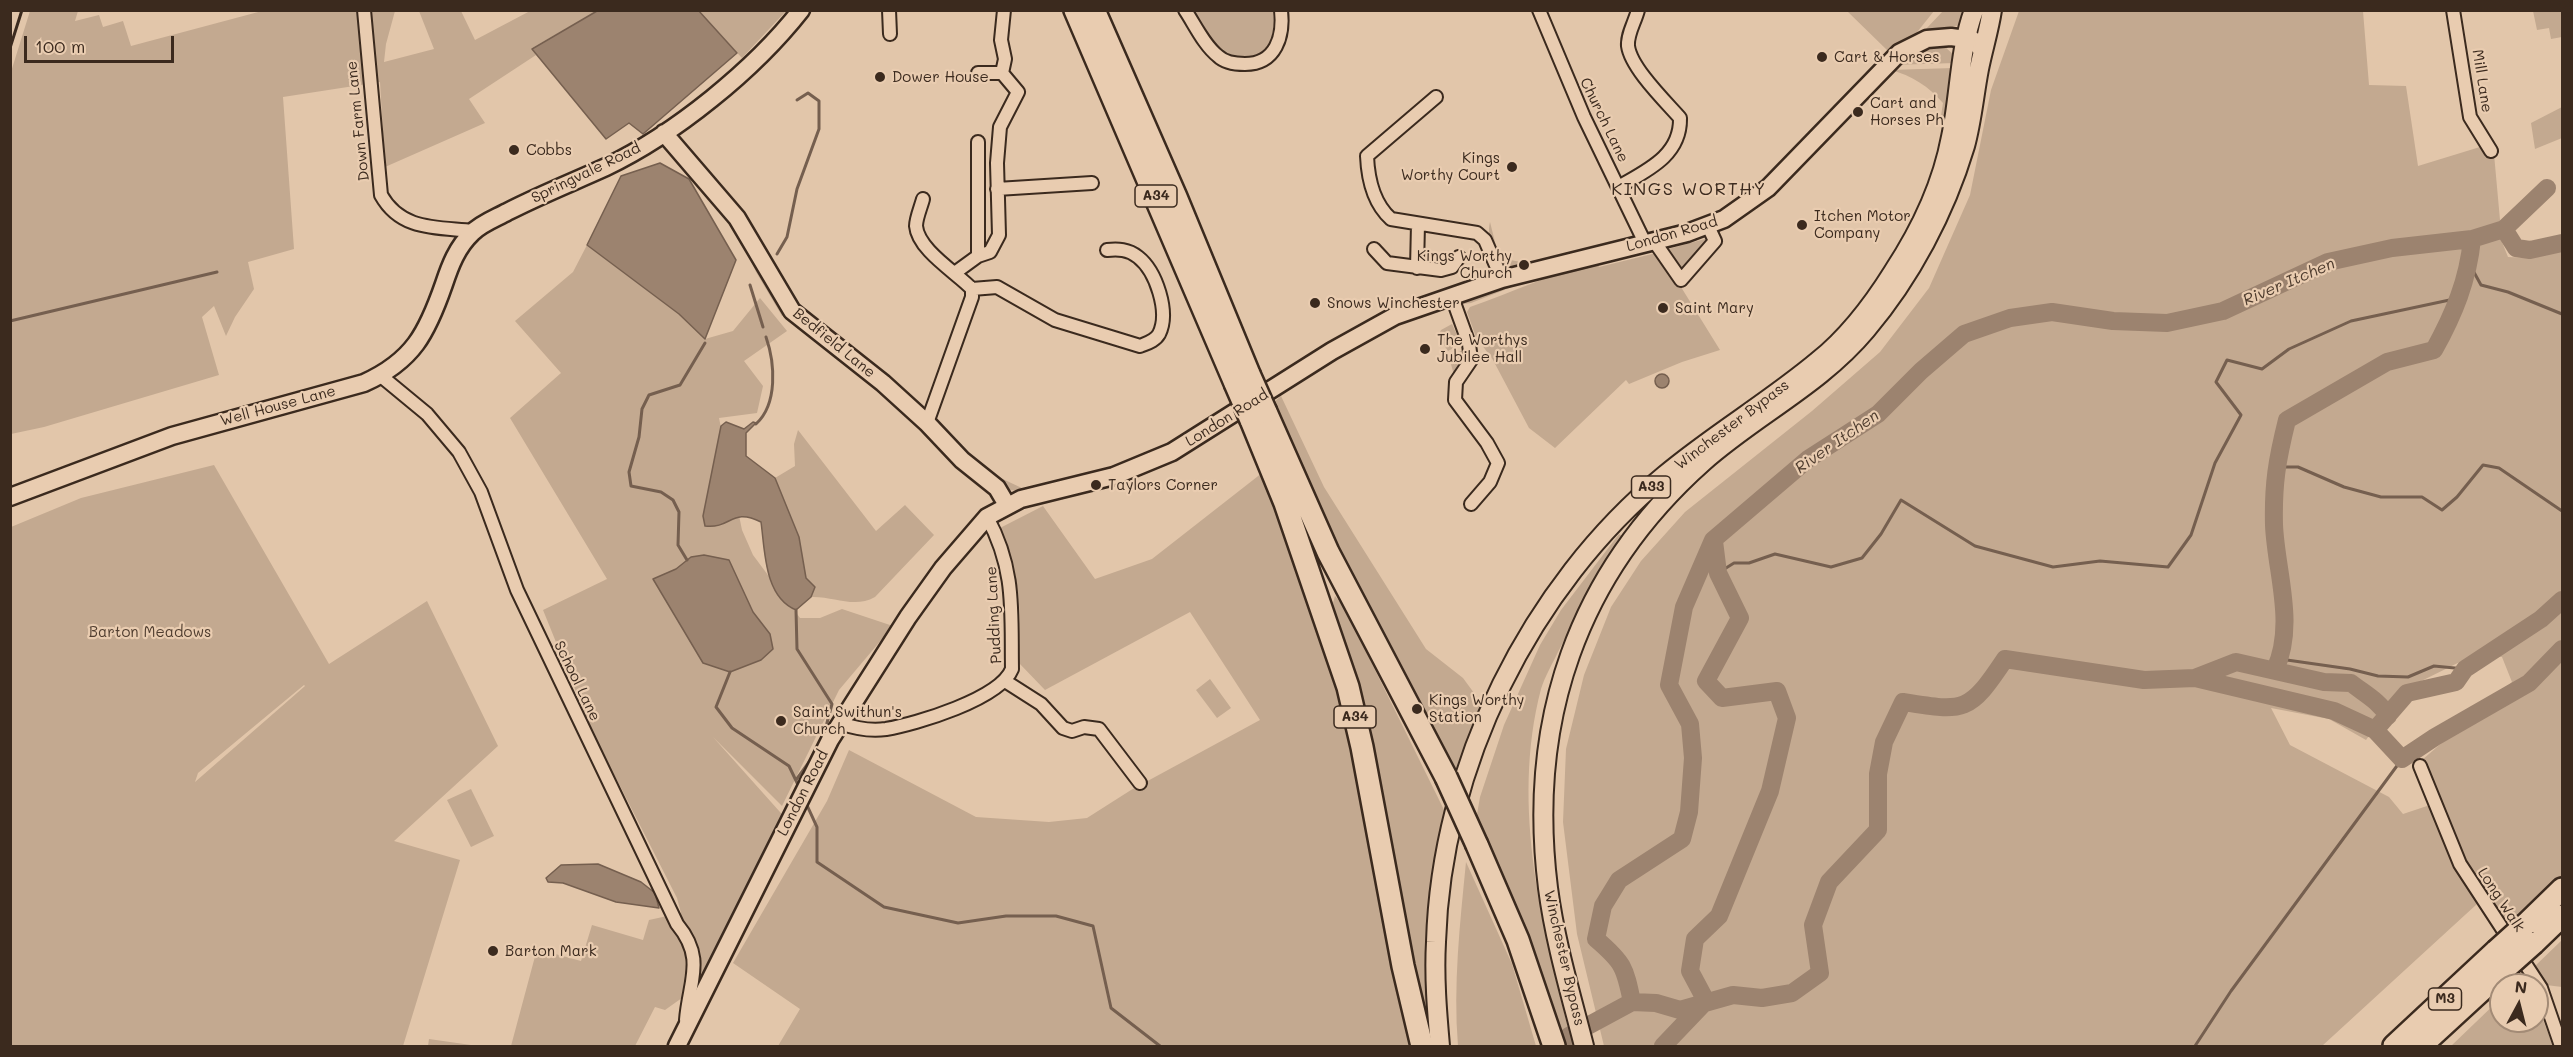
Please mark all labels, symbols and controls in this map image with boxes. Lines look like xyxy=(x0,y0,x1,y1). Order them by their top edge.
scale bar xyxy=(27,24,177,62)
text: 100 m xyxy=(35,34,85,58)
place label: Cart & Horses xyxy=(1834,48,1940,66)
street label: Mill Lane xyxy=(2468,48,2496,114)
marker: Cart & Horses xyxy=(1815,50,1829,64)
street label: Down Farm Lane xyxy=(343,60,373,182)
place label: Dower House xyxy=(892,68,989,86)
marker: Dower House xyxy=(873,70,887,84)
street label: Church Lane xyxy=(1576,75,1632,165)
place label: Cart and Horses Ph xyxy=(1870,94,1943,129)
marker: Cart and Horses Ph xyxy=(1851,105,1865,119)
street label: Springvale Road xyxy=(528,139,644,207)
place label: Cobbs xyxy=(526,141,572,159)
marker: Cobbs xyxy=(507,143,521,157)
place label: Kings Worthy Court xyxy=(1401,149,1500,184)
marker: Kings Worthy Court xyxy=(1505,160,1519,174)
district label: KINGS WORTHY xyxy=(1611,178,1767,200)
road number: A34 xyxy=(1135,185,1177,207)
place label: Itchen Motor Company xyxy=(1814,207,1911,242)
street label: London Road xyxy=(1624,212,1720,256)
marker: Itchen Motor Company xyxy=(1795,218,1809,232)
place label: Kings Worthy Church xyxy=(1417,247,1512,282)
water label: River Itchen xyxy=(2240,254,2338,310)
marker: Kings Worthy Church xyxy=(1517,258,1531,272)
place label: Snows Winchester xyxy=(1327,294,1460,312)
marker: Snows Winchester xyxy=(1308,296,1322,310)
place label: Saint Mary xyxy=(1675,299,1754,317)
marker: Saint Mary xyxy=(1656,301,1670,315)
street label: Bedfield Lane xyxy=(789,304,879,382)
place label: The Worthys Jubilee Hall xyxy=(1437,331,1528,366)
marker: The Worthys Jubilee Hall xyxy=(1418,342,1432,356)
street label: Winchester Bypass xyxy=(1671,376,1793,474)
street label: Well House Lane xyxy=(218,382,338,430)
street label: London Road xyxy=(1182,385,1272,451)
water label: River Itchen xyxy=(1791,406,1883,478)
place label: Taylors Corner xyxy=(1108,476,1218,494)
road number: A33 xyxy=(1632,476,1670,498)
marker: Taylors Corner xyxy=(1089,478,1103,492)
street label: Pudding Lane xyxy=(982,566,1006,664)
park label: Barton Meadows xyxy=(89,623,211,641)
street label: School Lane xyxy=(550,638,604,724)
place label: Kings Worthy Station xyxy=(1429,691,1524,726)
marker: Kings Worthy Station xyxy=(1410,702,1424,716)
place label: Saint Swithun's Church xyxy=(793,703,902,738)
road number: A34 xyxy=(1334,706,1376,728)
marker: Saint Swithun's Church xyxy=(774,714,788,728)
street label: London Road xyxy=(774,747,832,839)
street label: Long Walk xyxy=(2474,865,2528,935)
street label: Winchester Bypass xyxy=(1540,889,1588,1027)
place label: Barton Mark xyxy=(505,942,597,960)
marker: Barton Mark xyxy=(486,944,500,958)
north arrow xyxy=(2489,973,2549,1033)
text: N xyxy=(2514,975,2528,998)
road number: M3 xyxy=(2428,988,2462,1010)

